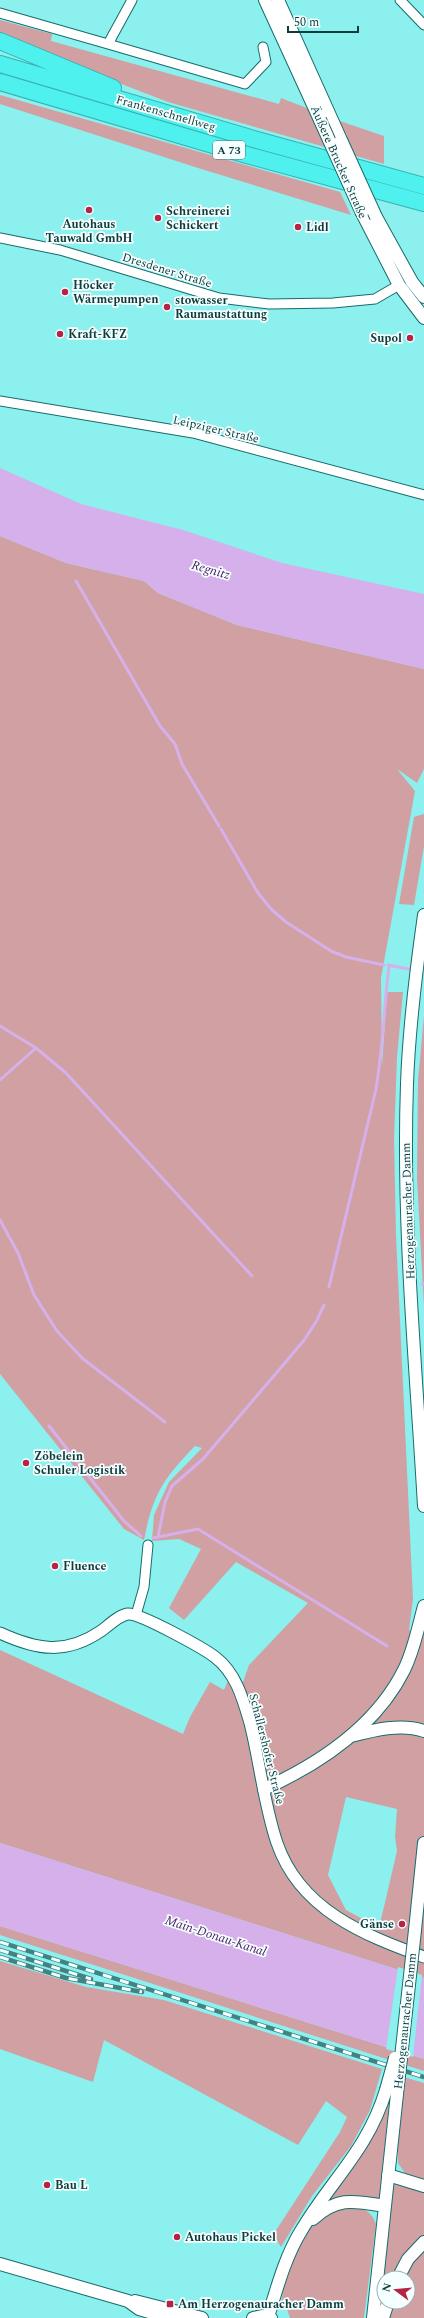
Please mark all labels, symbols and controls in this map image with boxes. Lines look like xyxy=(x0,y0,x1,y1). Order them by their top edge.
scale bar xyxy=(288,8,358,34)
text: 50 m xyxy=(294,13,319,32)
street label: Frankenschnellweg xyxy=(114,90,218,137)
street label: Äußere Brucker Straße xyxy=(305,103,372,222)
road number: A 73 xyxy=(213,141,245,159)
place label: Schreinerei Schickert xyxy=(166,202,230,235)
marker: Autohaus Tauwald GmbH xyxy=(84,205,94,215)
marker: Schreinerei Schickert xyxy=(153,213,163,223)
place label: Autohaus Tauwald GmbH xyxy=(46,215,133,248)
place label: Lidl xyxy=(306,218,329,237)
marker: Lidl xyxy=(293,222,303,232)
street label: Dresdener Straße xyxy=(120,248,214,293)
place label: Höcker Wärmepumpen xyxy=(73,276,159,309)
marker: Höcker Wärmepumpen xyxy=(60,287,70,297)
place label: stowasser Raumaustattung xyxy=(175,291,267,324)
marker: stowasser Raumaustattung xyxy=(162,302,172,312)
place label: Kraft-KFZ xyxy=(68,325,127,344)
marker: Kraft-KFZ xyxy=(55,329,65,339)
place label: Supol xyxy=(370,329,402,348)
marker: Supol xyxy=(405,333,415,343)
street label: Leipziger Straße xyxy=(171,410,261,449)
water label: Regnitz xyxy=(189,555,232,585)
street label: Herzogenauracher Damm xyxy=(397,1142,420,1280)
place label: Zöbelein Schuler Logistik xyxy=(34,1447,126,1480)
marker: Zöbelein Schuler Logistik xyxy=(21,1458,31,1468)
place label: Fluence xyxy=(63,1557,107,1576)
marker: Fluence xyxy=(50,1561,60,1571)
street label: Schallershofer Straße xyxy=(244,1692,290,1807)
water label: Main-Donau-Kanal xyxy=(162,1910,270,1962)
place label: Gänse xyxy=(360,1915,394,1934)
marker: Gänse xyxy=(397,1919,407,1929)
street label: Herzogenauracher Damm xyxy=(389,1952,422,2090)
place label: Bau L xyxy=(55,2176,88,2195)
marker: Bau L xyxy=(42,2180,52,2190)
place label: Autohaus Pickel xyxy=(185,2228,276,2247)
marker: Autohaus Pickel xyxy=(172,2232,182,2242)
north arrow xyxy=(376,2270,416,2310)
text: N xyxy=(377,2281,396,2294)
place label: Am Herzogenauracher Damm xyxy=(178,2295,344,2314)
marker: Am Herzogenauracher Damm xyxy=(165,2299,175,2309)

